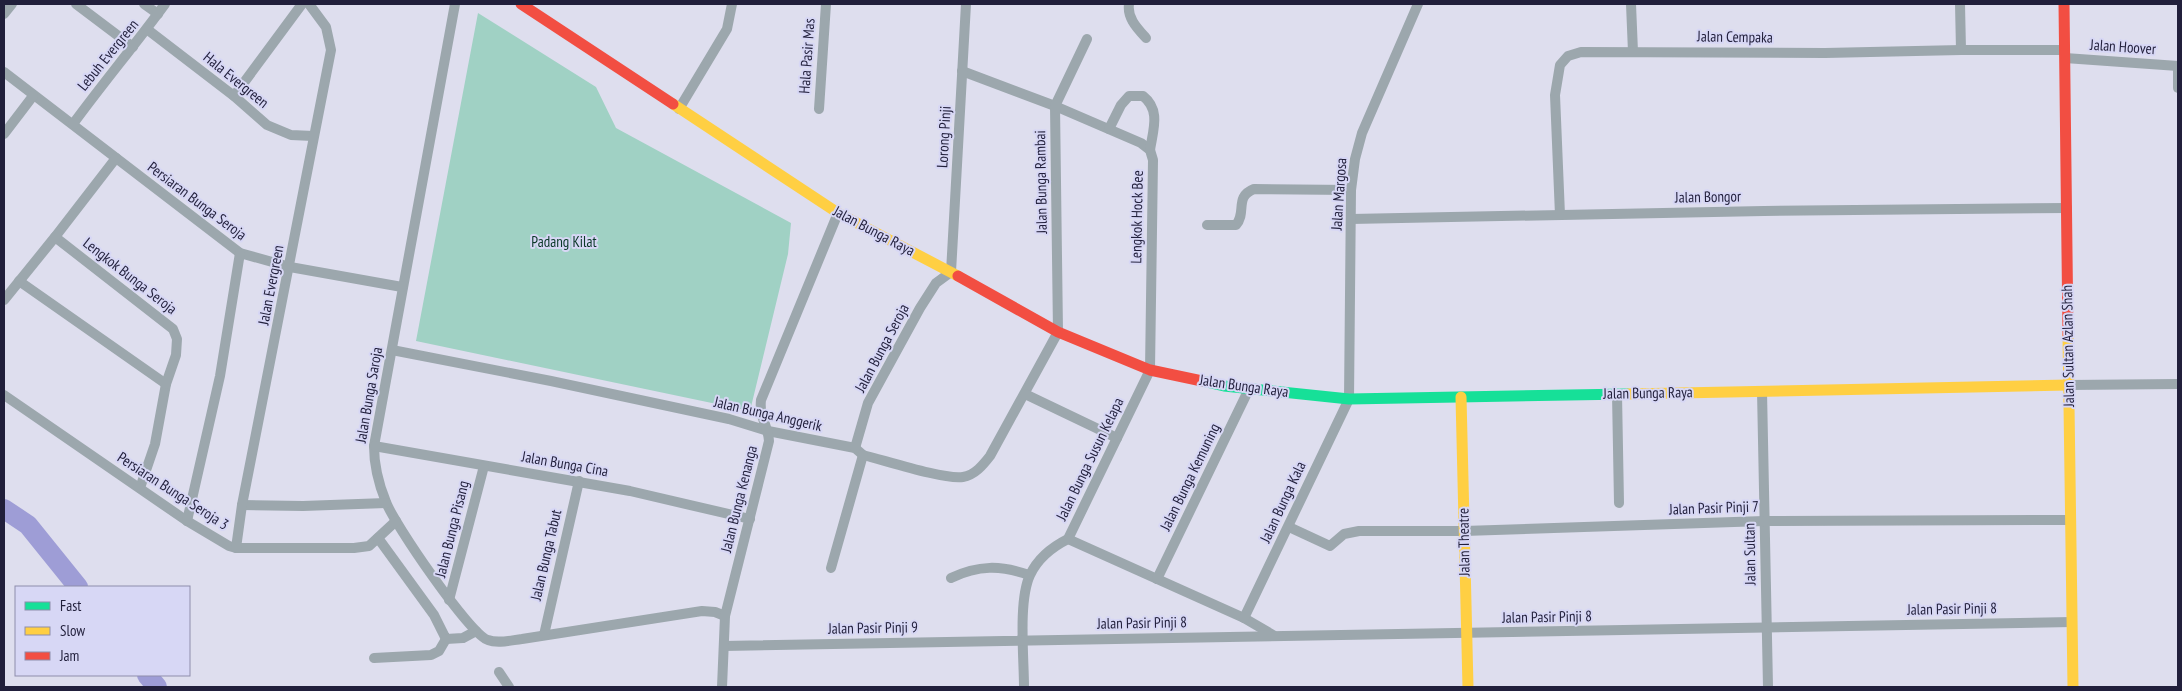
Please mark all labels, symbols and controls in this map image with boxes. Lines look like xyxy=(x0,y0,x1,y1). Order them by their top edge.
street label: Lebuh Evergreen xyxy=(73,15,142,94)
street label: Hala Pasir Mas xyxy=(794,18,819,94)
street label: Jalan Cempaka xyxy=(1696,26,1773,47)
street label: Jalan Hoover xyxy=(2089,35,2157,58)
street label: Hala Evergreen xyxy=(200,47,273,112)
street label: Lorong Pinji xyxy=(932,106,955,168)
street label: Jalan Bunga Rambai xyxy=(1030,130,1051,235)
street label: Persiaran Bunga Seroja xyxy=(144,157,251,244)
street label: Jalan Margosa xyxy=(1326,157,1351,232)
street label: Lengkok Hock Bee xyxy=(1126,170,1147,264)
street label: Jalan Bongor xyxy=(1674,186,1742,207)
street label: Jalan Bunga Raya xyxy=(829,201,918,260)
park label: Padang Kilat xyxy=(531,232,597,251)
street label: Lengkok Bunga Seroja xyxy=(80,233,181,318)
street label: Jalan Evergreen xyxy=(253,243,288,327)
street label: Jalan Sultan Azlan Shah xyxy=(2057,285,2078,408)
street label: Jalan Bunga Seroja xyxy=(850,300,913,396)
street label: Jalan Bunga Saroja xyxy=(351,346,386,445)
street label: Jalan Bunga Raya xyxy=(1197,370,1290,401)
street label: Jalan Bunga Raya xyxy=(1602,382,1693,403)
street label: Jalan Bunga Anggerik xyxy=(711,392,824,435)
street label: Jalan Bunga Susun Kelapa xyxy=(1051,394,1127,524)
street label: Jalan Bunga Kemuning xyxy=(1155,420,1224,534)
street label: Jalan Bunga Kenanga xyxy=(716,444,761,555)
street label: Jalan Bunga Cina xyxy=(519,446,610,480)
street label: Persiaran Bunga Seroja 3 xyxy=(114,447,233,534)
street label: Jalan Bunga Kala xyxy=(1255,458,1310,546)
street label: Jalan Bunga Pisang xyxy=(430,479,473,580)
street label: Jalan Pasir Pinji 7 xyxy=(1668,496,1759,519)
street label: Jalan Bunga Tabut xyxy=(526,507,565,603)
street label: Jalan Theatre xyxy=(1453,508,1474,577)
street label: Jalan Sultan xyxy=(1739,523,1760,586)
legend xyxy=(15,586,190,676)
text: Fast xyxy=(60,596,81,615)
street label: Jalan Pasir Pinji 8 xyxy=(1906,598,1997,619)
street label: Jalan Pasir Pinji 8 xyxy=(1501,606,1592,627)
street label: Jalan Pasir Pinji 8 xyxy=(1096,612,1187,633)
street label: Jalan Pasir Pinji 9 xyxy=(827,617,918,638)
text: Slow xyxy=(60,621,85,640)
text: Jam xyxy=(59,646,79,665)

